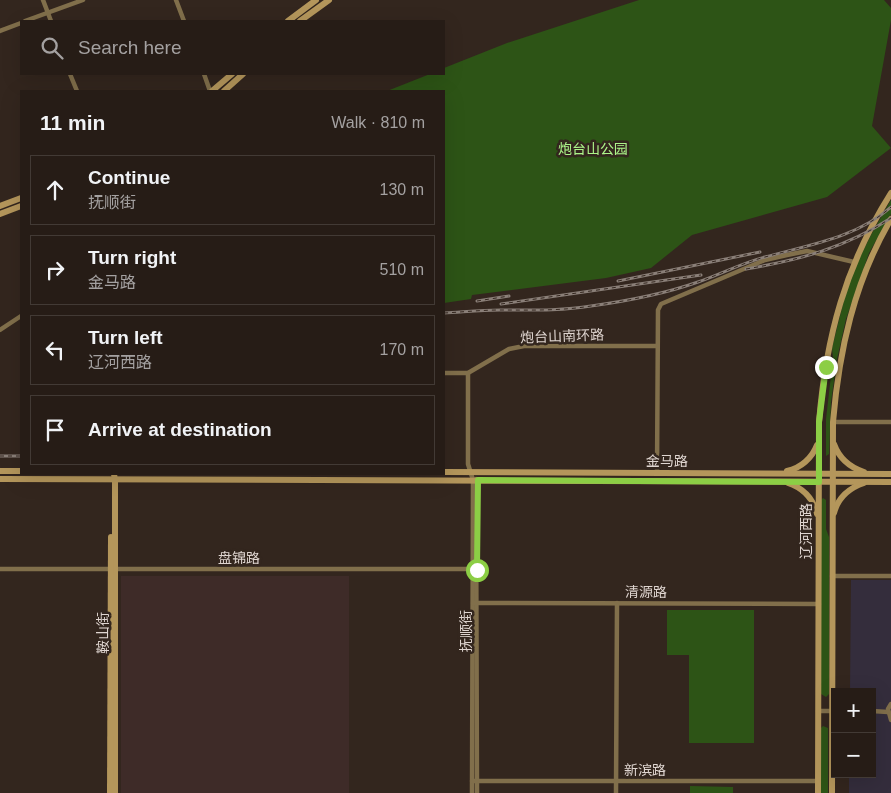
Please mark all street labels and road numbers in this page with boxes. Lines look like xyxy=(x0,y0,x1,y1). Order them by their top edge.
street label: 炮台山南环路 xyxy=(520,327,604,345)
street label: 金马路 xyxy=(646,453,688,469)
street label: 辽河西路 xyxy=(798,503,814,559)
street label: 盘锦路 xyxy=(218,550,260,566)
street label: 清源路 xyxy=(625,584,667,600)
street label: 抚顺街 xyxy=(458,610,474,652)
street label: 鞍山街 xyxy=(95,612,111,654)
street label: 新滨路 xyxy=(624,762,666,778)

